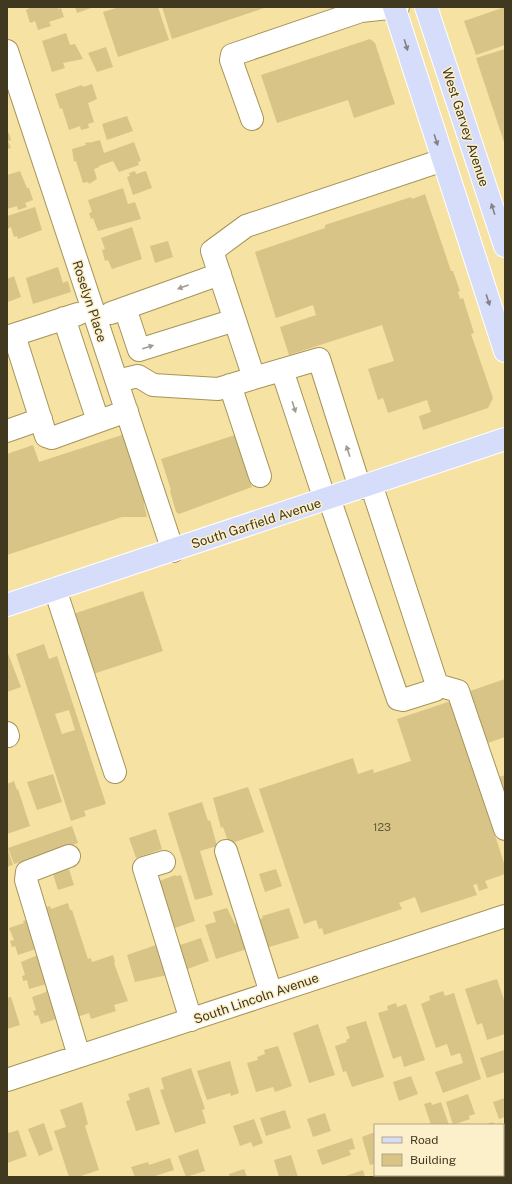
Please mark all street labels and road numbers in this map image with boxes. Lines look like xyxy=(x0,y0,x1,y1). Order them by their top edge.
street label: West Garvey Avenue xyxy=(439,66,492,189)
street label: Roselyn Place xyxy=(69,258,110,344)
street label: South Garfield Avenue xyxy=(189,495,323,552)
street label: South Lincoln Avenue xyxy=(192,970,321,1027)

